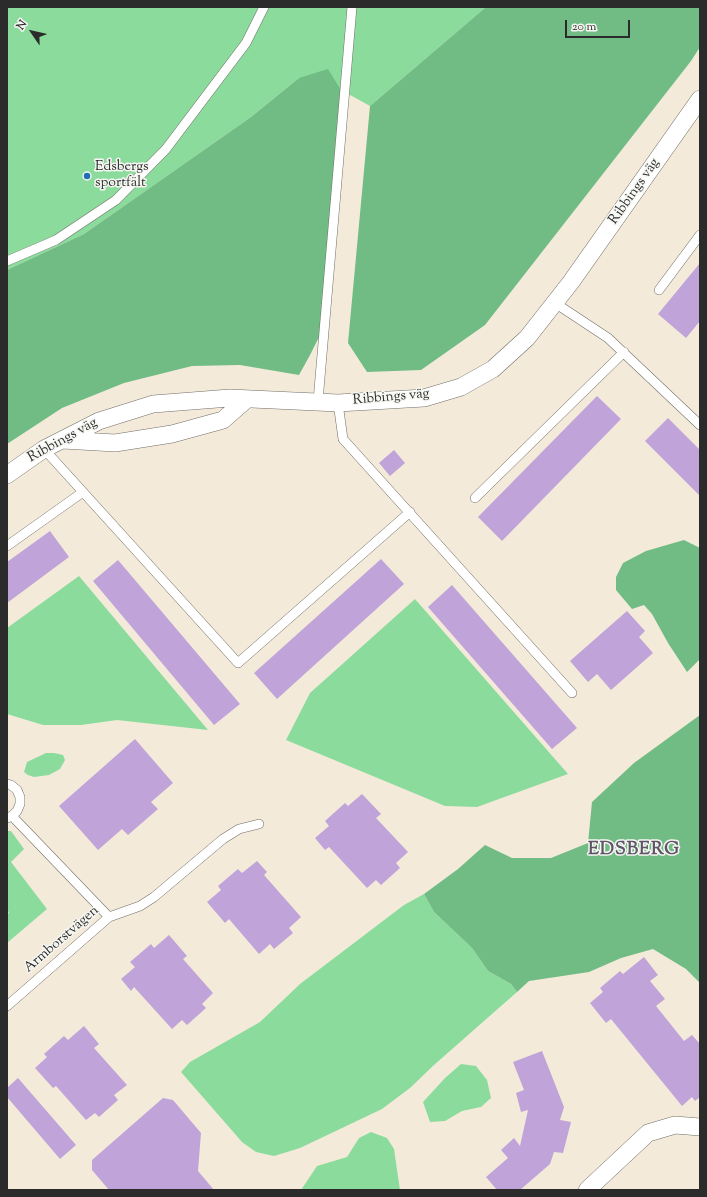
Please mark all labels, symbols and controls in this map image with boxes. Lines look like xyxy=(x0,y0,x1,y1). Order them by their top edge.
north arrow xyxy=(12,12,52,52)
scale bar xyxy=(567,12,632,38)
text: N xyxy=(13,17,31,33)
text: 20 m xyxy=(572,18,596,36)
street label: Ribbings väg xyxy=(606,156,664,228)
place label: Edsbergs sportfält xyxy=(95,160,148,192)
marker: Edsbergs sportfält xyxy=(82,171,92,181)
street label: Ribbings väg xyxy=(352,386,430,410)
street label: Ribbings väg xyxy=(25,415,101,467)
district label: EDSBERG xyxy=(588,840,680,862)
street label: Armborstvägen xyxy=(21,903,103,977)

